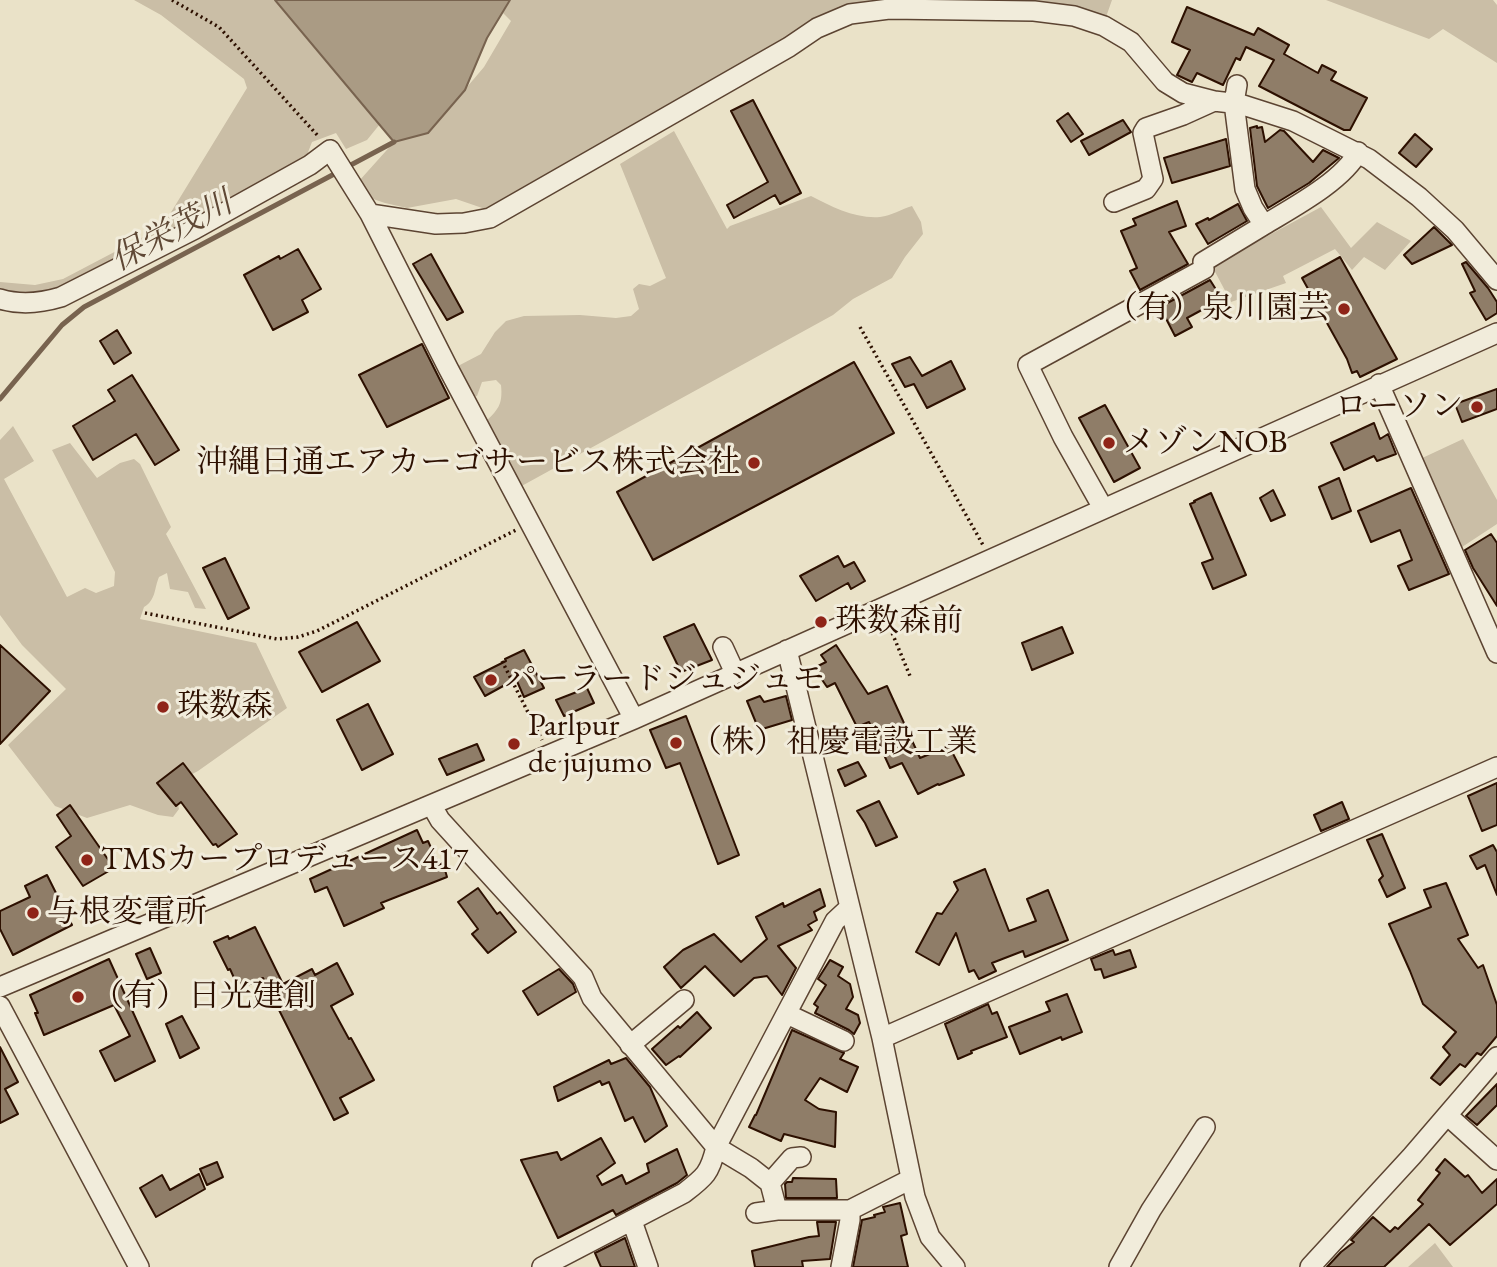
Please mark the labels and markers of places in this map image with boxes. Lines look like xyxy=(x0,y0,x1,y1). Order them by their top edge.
place label: （有）泉川園芸 xyxy=(1106,290,1330,328)
marker: （有）泉川園芸 xyxy=(1336,301,1352,317)
place label: ローソン xyxy=(1335,388,1463,426)
marker: ローソン xyxy=(1469,399,1485,415)
place label: メゾンNOB xyxy=(1123,424,1288,462)
marker: メゾンNOB xyxy=(1101,435,1117,451)
place label: 沖縄日通エアカーゴサービス株式会社 xyxy=(196,444,740,482)
marker: 沖縄日通エアカーゴサービス株式会社 xyxy=(746,455,762,471)
place label: 珠数森前 xyxy=(835,603,963,641)
marker: 珠数森前 xyxy=(813,614,829,630)
place label: パーラードジュジュモ xyxy=(505,661,825,699)
marker: パーラードジュジュモ xyxy=(483,672,499,688)
place label: 珠数森 xyxy=(177,688,273,726)
marker: 珠数森 xyxy=(155,699,171,715)
place label: Parlpur de jujumo xyxy=(528,707,652,782)
place label: （株）祖慶電設工業 xyxy=(690,724,978,762)
marker: （株）祖慶電設工業 xyxy=(668,735,684,751)
marker: Parlpur de jujumo xyxy=(506,736,522,752)
place label: TMSカープロデュース417 xyxy=(101,841,468,879)
marker: TMSカープロデュース417 xyxy=(79,852,95,868)
place label: 与根変電所 xyxy=(47,894,207,932)
marker: 与根変電所 xyxy=(25,905,41,921)
place label: （有）日光建創 xyxy=(92,978,316,1016)
marker: （有）日光建創 xyxy=(70,989,86,1005)

